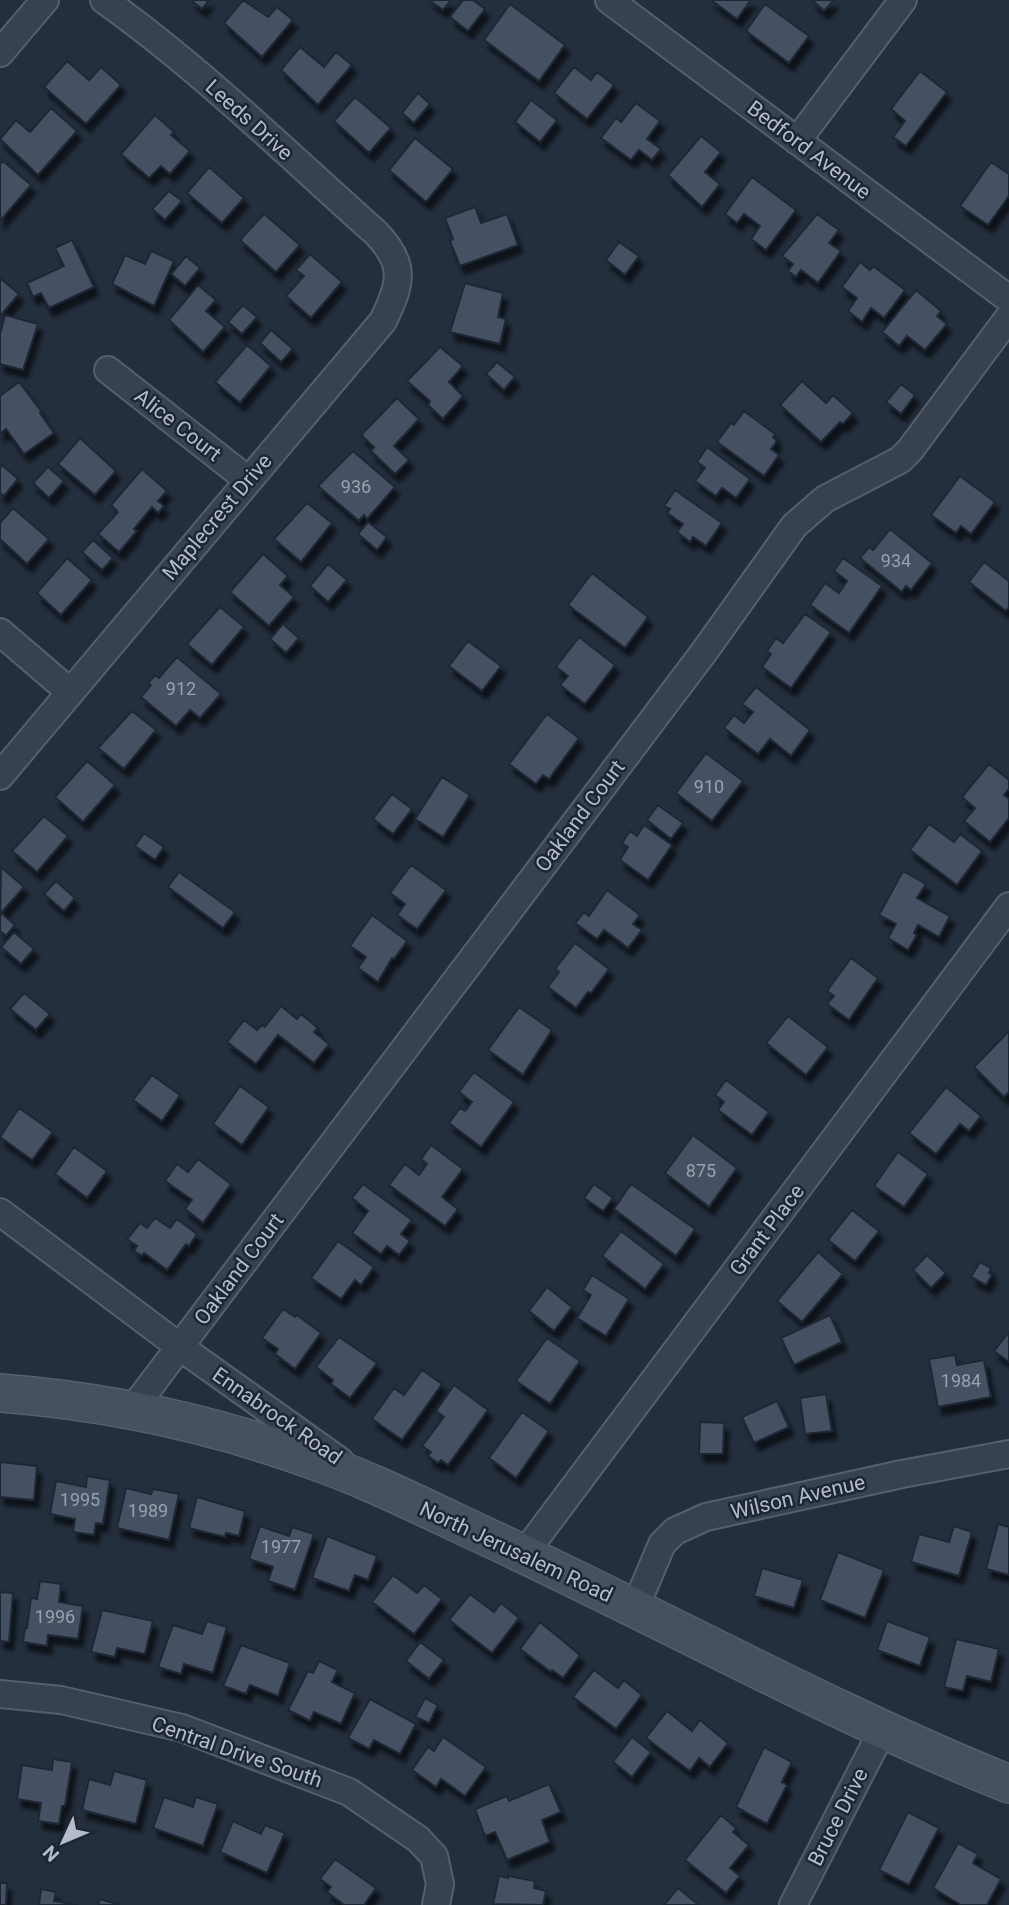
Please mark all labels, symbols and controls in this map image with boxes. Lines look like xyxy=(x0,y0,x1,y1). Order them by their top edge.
street label: Leeds Drive xyxy=(201,75,297,165)
street label: Bedford Avenue xyxy=(743,96,875,204)
street label: Alice Court xyxy=(130,384,226,466)
street label: Maplecrest Drive xyxy=(157,449,277,585)
house number: 936 xyxy=(341,476,371,497)
house number: 934 xyxy=(881,550,911,571)
house number: 912 xyxy=(166,678,196,699)
street label: Oakland Court xyxy=(530,755,630,876)
house number: 910 xyxy=(694,776,724,797)
house number: 875 xyxy=(686,1160,716,1181)
street label: Grant Place xyxy=(725,1180,809,1280)
street label: Oakland Court xyxy=(189,1208,289,1329)
street label: Ennabrock Road xyxy=(208,1363,346,1469)
house number: 1984 xyxy=(941,1370,981,1391)
street label: Wilson Avenue xyxy=(728,1470,868,1524)
house number: 1995 xyxy=(60,1489,100,1510)
street label: North Jerusalem Road xyxy=(416,1497,616,1607)
house number: 1989 xyxy=(128,1500,168,1521)
house number: 1977 xyxy=(261,1536,301,1557)
house number: 1996 xyxy=(35,1606,75,1627)
street label: Central Drive South xyxy=(149,1712,325,1792)
street label: Bruce Drive xyxy=(803,1764,873,1870)
north arrow xyxy=(28,1807,98,1877)
text: N xyxy=(38,1841,64,1866)

